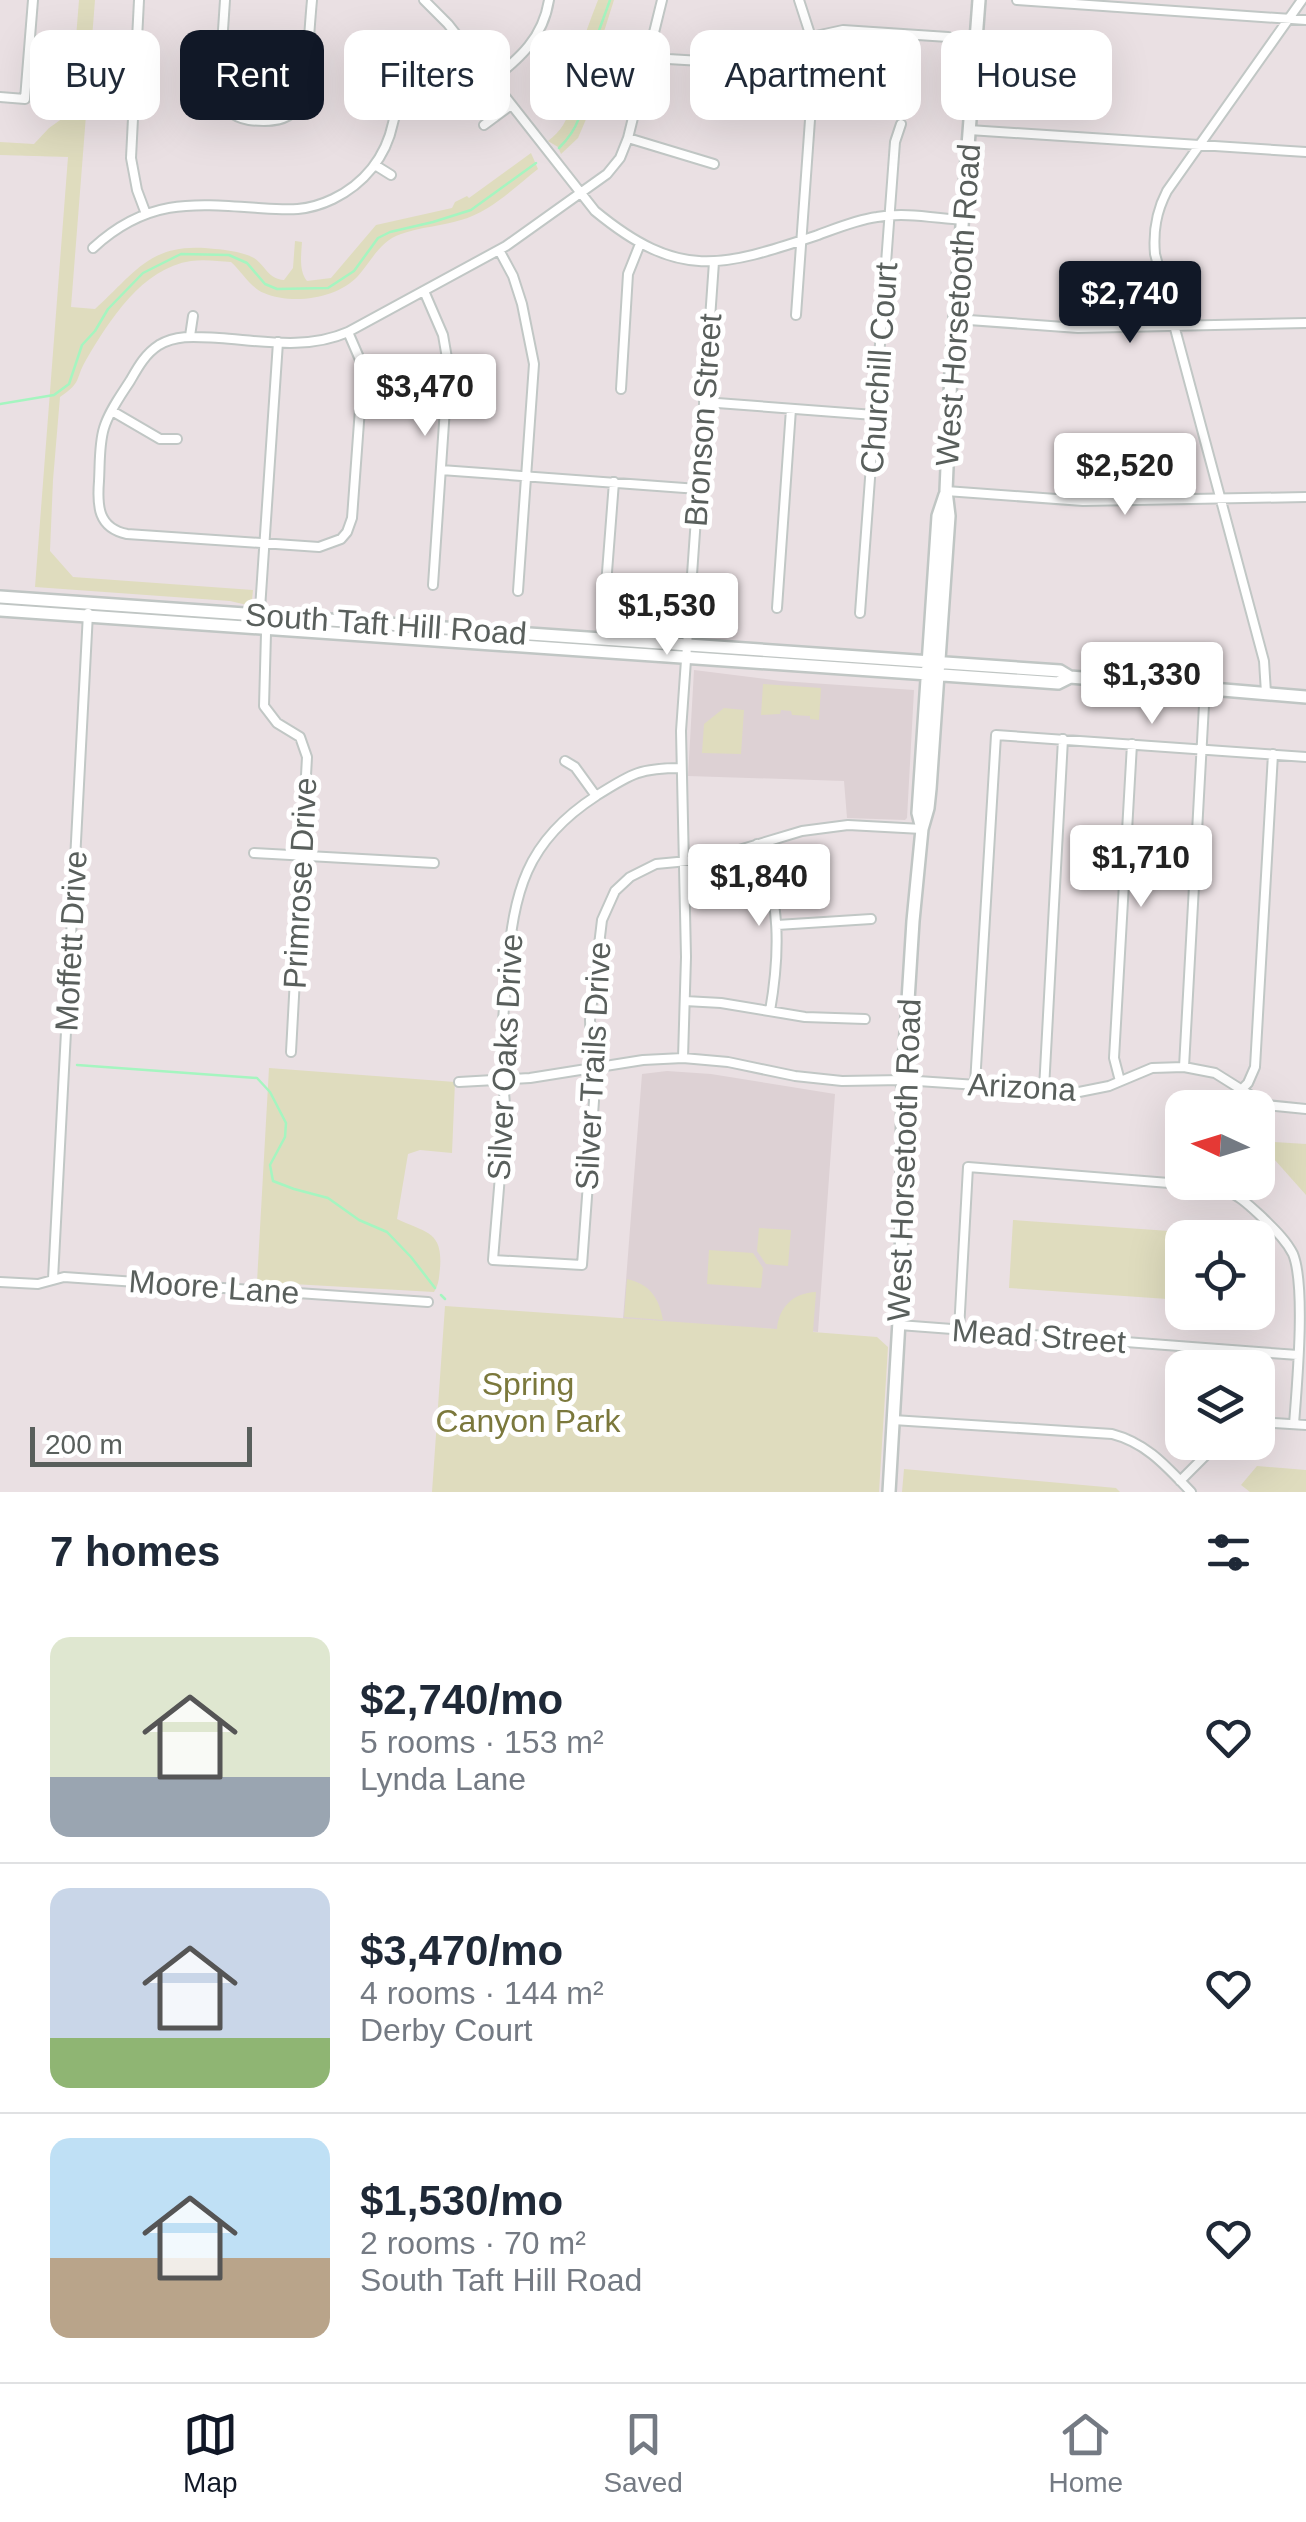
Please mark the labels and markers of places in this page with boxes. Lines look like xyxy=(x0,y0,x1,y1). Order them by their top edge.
pin: $2,740 xyxy=(1049,261,1211,346)
pin: $3,470 xyxy=(344,354,506,439)
pin: $2,520 xyxy=(1044,433,1206,518)
pin: $1,530 xyxy=(586,573,748,658)
pin: $1,330 xyxy=(1071,642,1233,727)
pin: $1,710 xyxy=(1060,825,1222,910)
pin: $1,840 xyxy=(678,844,840,929)

